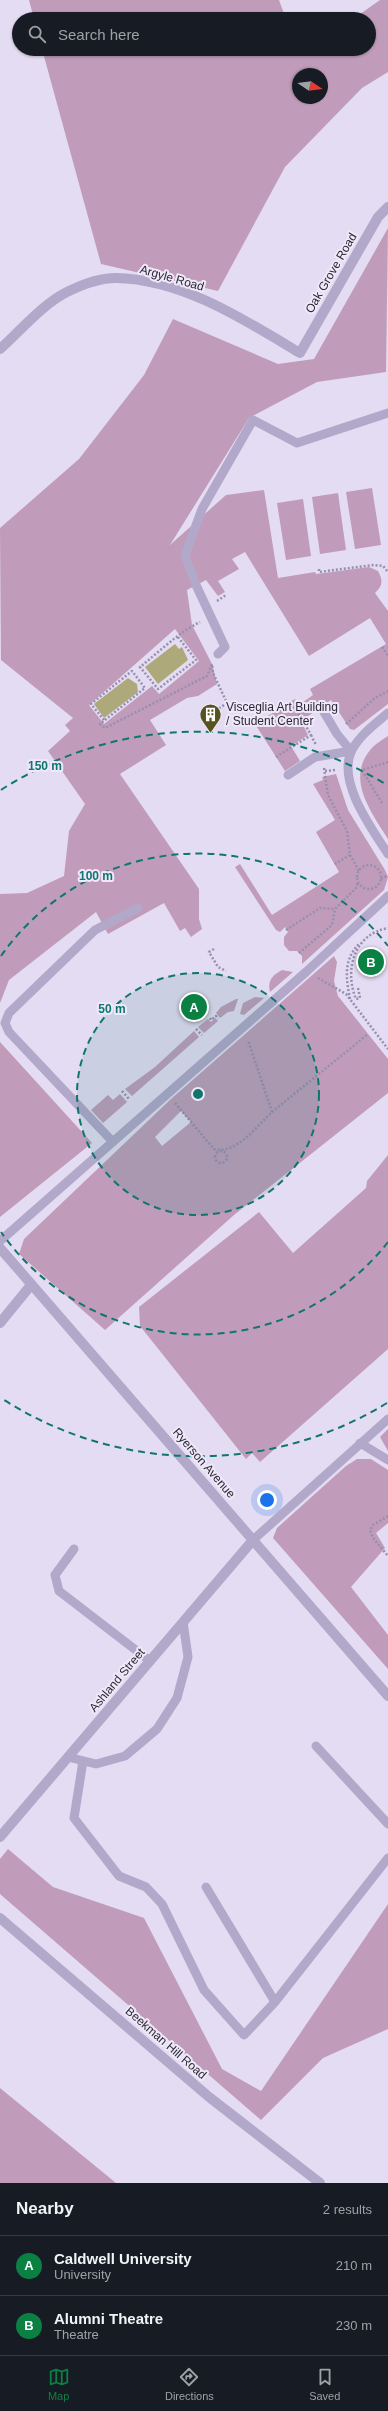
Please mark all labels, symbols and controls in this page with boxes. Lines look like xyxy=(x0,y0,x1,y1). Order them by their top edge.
search box xyxy=(12,12,376,56)
icon: search xyxy=(26,23,48,45)
text: Search here xyxy=(58,26,140,43)
north arrow xyxy=(292,68,328,104)
street label: Oak Grove Road xyxy=(302,231,360,315)
street label: Argyle Road xyxy=(138,262,206,294)
place label: Visceglia Art Building / Student Center xyxy=(226,700,338,728)
building icon: Visceglia Art Building / Student Center xyxy=(198,701,224,734)
text: 150 m xyxy=(28,759,62,773)
text: 100 m xyxy=(79,869,113,883)
pin: B xyxy=(358,947,384,977)
pin: A xyxy=(181,992,207,1022)
text: 50 m xyxy=(98,1002,126,1016)
centre of rings xyxy=(191,1087,205,1101)
street label: Ryerson Avenue xyxy=(170,1425,238,1501)
your location xyxy=(257,1490,277,1510)
street label: Ashland Street xyxy=(86,1645,148,1715)
street label: Beekman Hill Road xyxy=(123,2004,209,2082)
text: Nearby xyxy=(16,2199,74,2218)
text: 2 results xyxy=(323,2202,372,2217)
text: Caldwell University xyxy=(54,2250,192,2267)
text: A xyxy=(24,2258,34,2273)
text: 210 m xyxy=(336,2258,372,2273)
text: University xyxy=(54,2267,111,2282)
text: Alumni Theatre xyxy=(54,2310,163,2327)
text: B xyxy=(24,2318,34,2333)
text: 230 m xyxy=(336,2318,372,2333)
text: Theatre xyxy=(54,2327,99,2342)
tab: Map xyxy=(48,2366,70,2402)
tab: Directions xyxy=(165,2366,214,2402)
tab: Saved xyxy=(309,2366,340,2402)

